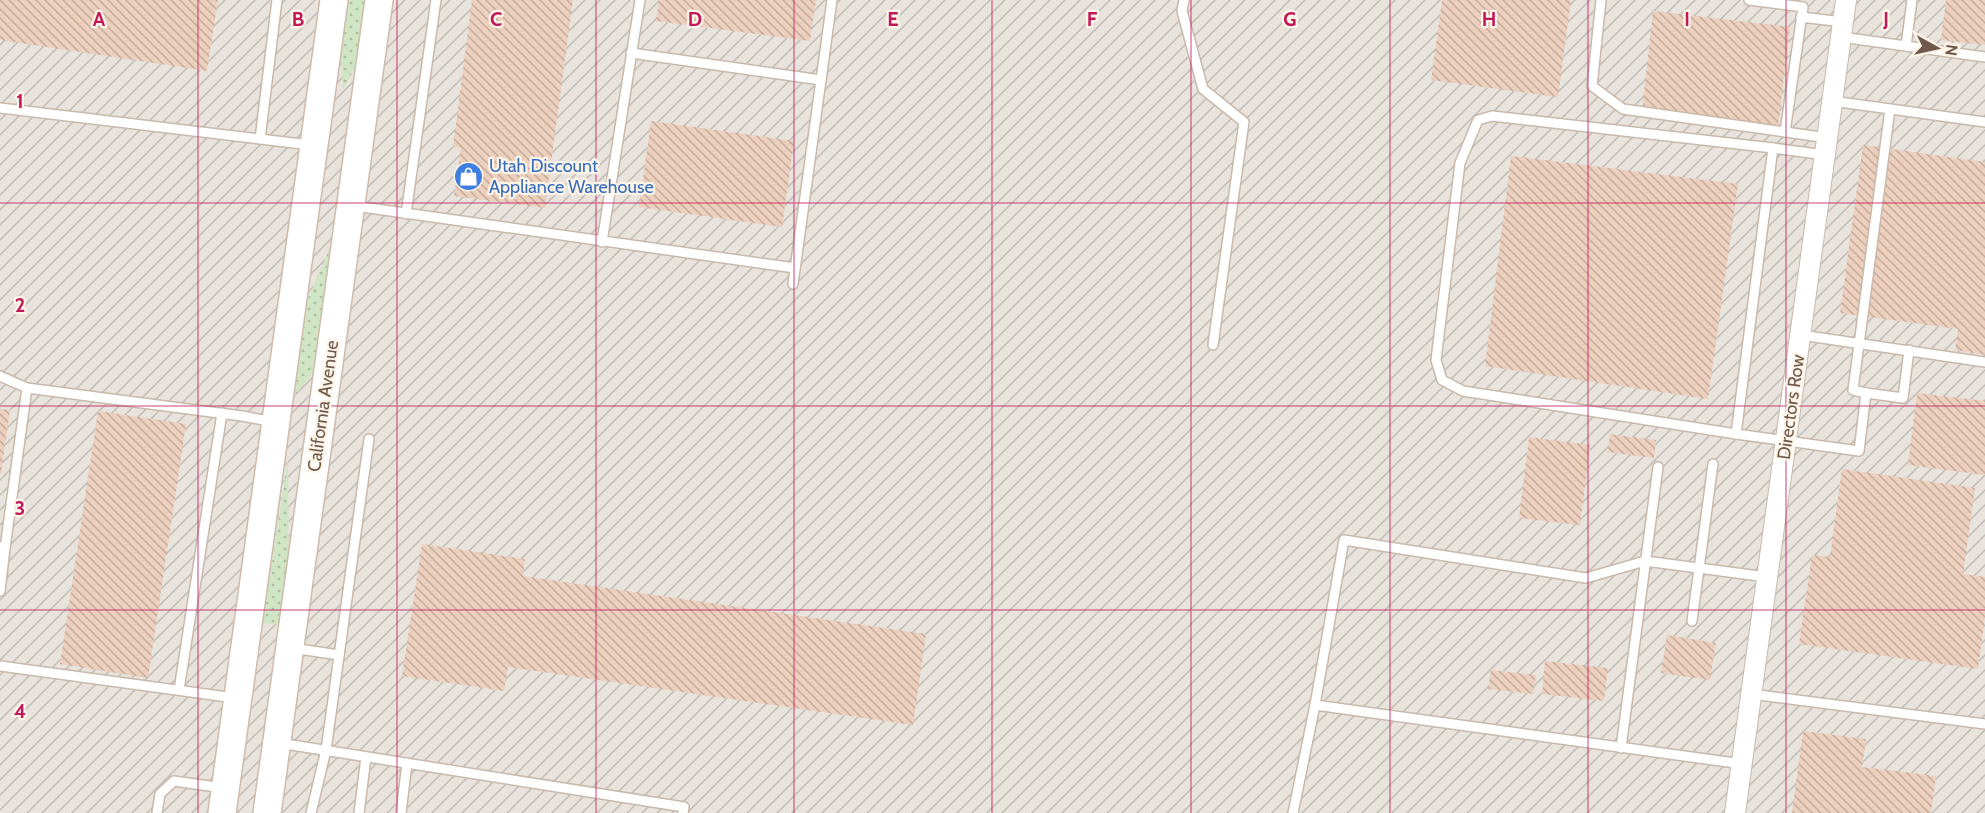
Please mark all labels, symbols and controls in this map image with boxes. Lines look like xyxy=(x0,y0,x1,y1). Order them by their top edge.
text: A xyxy=(93,7,106,31)
text: B xyxy=(292,7,304,31)
text: C xyxy=(490,7,502,31)
text: D xyxy=(688,7,702,31)
text: E xyxy=(887,7,899,31)
text: F xyxy=(1087,7,1098,31)
text: G xyxy=(1283,7,1297,31)
text: H xyxy=(1482,7,1496,31)
text: I xyxy=(1684,7,1690,31)
text: J xyxy=(1882,7,1889,31)
north arrow xyxy=(1907,18,1967,78)
text: N xyxy=(1941,43,1962,57)
text: 1 xyxy=(16,89,24,113)
place label: Utah Discount Appliance Warehouse xyxy=(489,155,654,198)
shop icon: Utah Discount Appliance Warehouse xyxy=(452,160,484,192)
text: 2 xyxy=(15,293,25,317)
street label: California Avenue xyxy=(303,339,343,473)
street label: Directors Row xyxy=(1773,353,1809,461)
text: 3 xyxy=(15,496,25,520)
text: 4 xyxy=(14,699,26,723)

